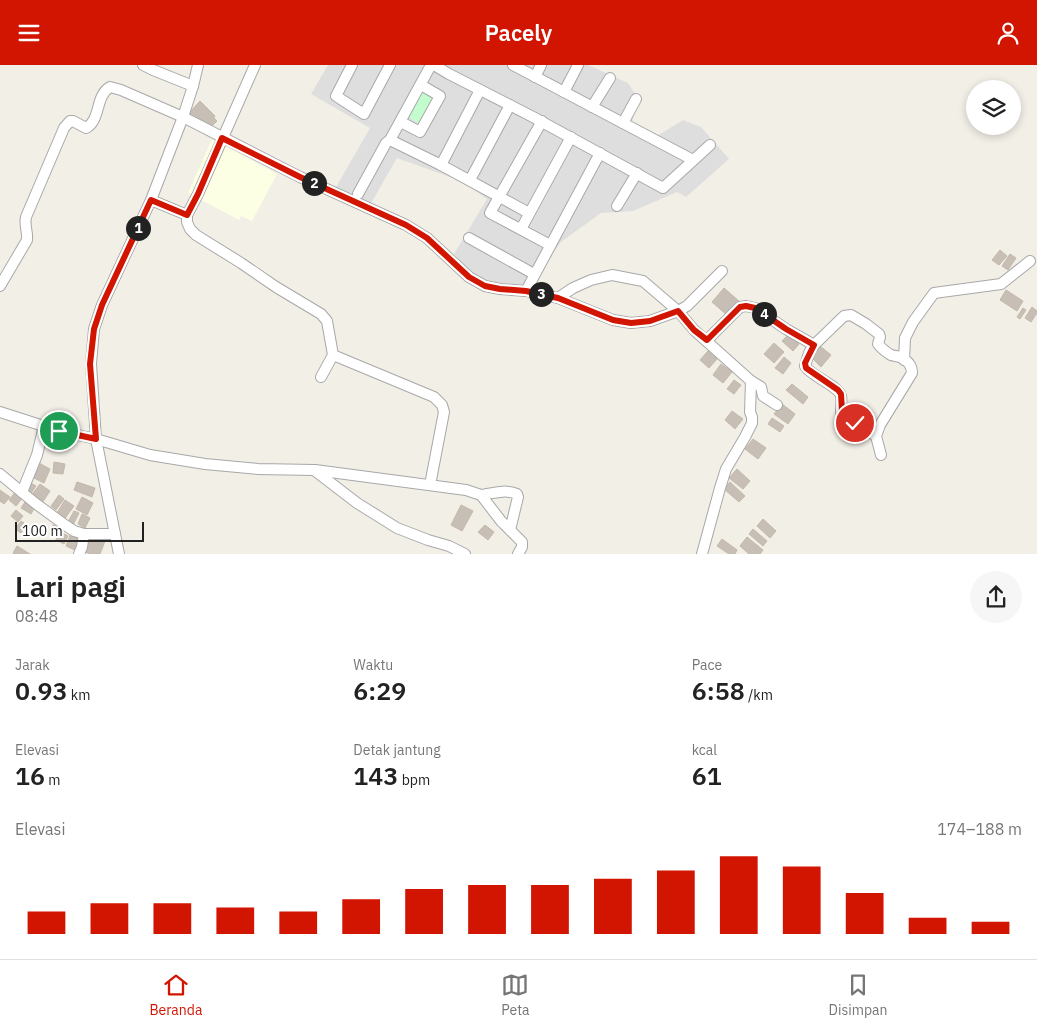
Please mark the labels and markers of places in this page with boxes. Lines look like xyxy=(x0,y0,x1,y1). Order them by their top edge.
pin: 2 xyxy=(302,171,326,195)
pin: 1 xyxy=(126,215,150,241)
pin: 3 xyxy=(528,281,554,307)
pin: 4 xyxy=(752,301,776,327)
pin xyxy=(834,402,876,444)
pin xyxy=(38,410,80,452)

